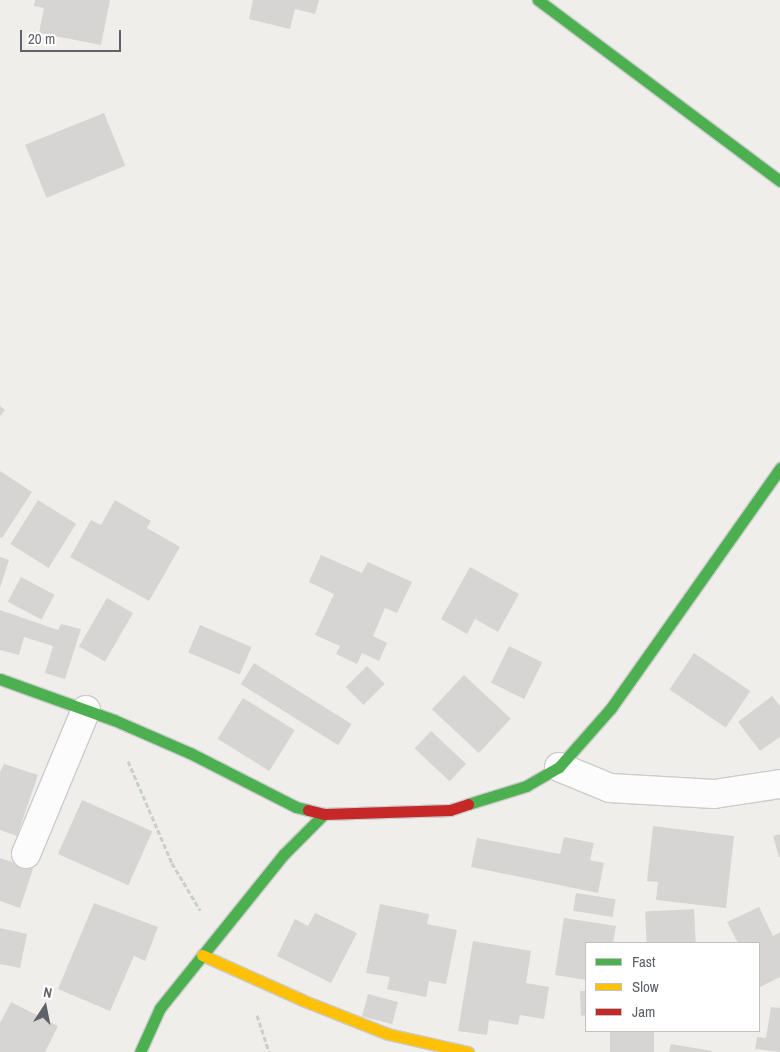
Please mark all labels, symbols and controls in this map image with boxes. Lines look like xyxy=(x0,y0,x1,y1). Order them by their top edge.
scale bar xyxy=(22,20,124,52)
text: 20 m xyxy=(28,28,55,49)
legend xyxy=(585,942,760,1032)
text: Fast xyxy=(632,951,655,972)
text: Slow xyxy=(632,976,659,997)
north arrow xyxy=(20,982,70,1032)
text: N xyxy=(42,983,54,1002)
text: Jam xyxy=(632,1001,655,1022)

